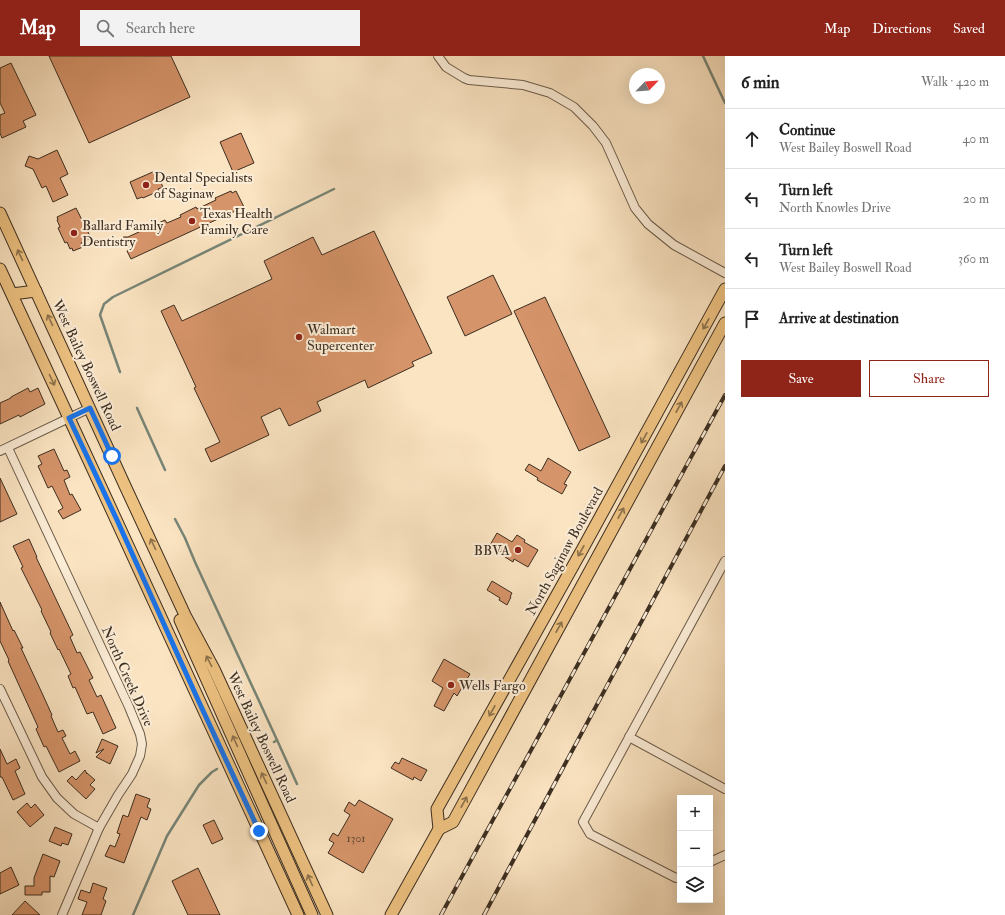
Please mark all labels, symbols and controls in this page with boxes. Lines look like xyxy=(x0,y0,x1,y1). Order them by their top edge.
search box xyxy=(80,10,360,46)
text: Map xyxy=(20,16,56,40)
icon: search xyxy=(94,17,116,39)
text: Search here xyxy=(126,19,195,38)
text: Map xyxy=(824,20,850,37)
text: Directions xyxy=(872,20,931,37)
text: Saved xyxy=(953,20,985,37)
north arrow xyxy=(629,68,665,104)
text: 6 min xyxy=(741,72,780,93)
text: Walk · 420 m xyxy=(921,74,989,90)
text: Continue xyxy=(779,121,835,140)
icon: ahead xyxy=(741,128,763,150)
text: 40 m xyxy=(963,131,989,147)
text: West Bailey Boswell Road xyxy=(779,140,912,156)
place label: Dental Specialists of Saginaw xyxy=(154,169,253,202)
marker: Dental Specialists of Saginaw xyxy=(141,180,151,190)
text: Turn left xyxy=(779,181,833,200)
icon: left xyxy=(741,188,763,210)
text: 20 m xyxy=(963,191,989,207)
text: North Knowles Drive xyxy=(779,200,891,216)
place label: Texas Health Family Care xyxy=(200,205,273,239)
marker: Texas Health Family Care xyxy=(187,216,197,226)
place label: Ballard Family Dentistry xyxy=(82,217,164,251)
marker: Ballard Family Dentistry xyxy=(69,228,79,238)
text: Turn left xyxy=(779,241,833,260)
icon: left xyxy=(741,248,763,270)
one-way arrow xyxy=(16,250,23,262)
text: 360 m xyxy=(958,251,989,267)
text: West Bailey Boswell Road xyxy=(779,260,912,276)
street label: West Bailey Boswell Road xyxy=(47,296,124,434)
icon: arrive xyxy=(741,308,763,330)
text: Arrive at destination xyxy=(779,309,899,328)
one-way arrow xyxy=(45,314,53,326)
one-way arrow xyxy=(702,318,710,330)
place label: Walmart Supercenter xyxy=(306,321,375,355)
marker: Walmart Supercenter xyxy=(294,332,304,342)
button: Save xyxy=(741,360,861,397)
button: Share xyxy=(869,360,989,397)
one-way arrow xyxy=(48,374,56,386)
one-way arrow xyxy=(676,401,684,413)
one-way arrow xyxy=(639,431,647,443)
route start xyxy=(103,447,121,465)
street label: North Saginaw Boulevard xyxy=(522,484,607,618)
one-way arrow xyxy=(618,507,626,519)
one-way arrow xyxy=(148,538,156,550)
place label: BBVA xyxy=(474,542,510,559)
marker: BBVA xyxy=(513,545,523,555)
one-way arrow xyxy=(577,545,584,557)
one-way arrow xyxy=(556,621,563,633)
street label: North Creek Drive xyxy=(98,624,157,729)
one-way arrow xyxy=(205,655,213,667)
street label: West Bailey Boswell Road xyxy=(222,668,299,806)
place label: Wells Fargo xyxy=(458,677,526,694)
marker: Wells Fargo xyxy=(446,680,456,690)
one-way arrow xyxy=(487,705,495,717)
one-way arrow xyxy=(231,736,238,748)
one-way arrow xyxy=(260,773,267,785)
map controls xyxy=(677,795,713,903)
button: + xyxy=(677,795,713,831)
one-way arrow xyxy=(461,796,468,808)
route end xyxy=(250,822,268,840)
house number: 1301 xyxy=(346,831,366,846)
button: − xyxy=(677,831,713,867)
button: layers xyxy=(677,867,713,903)
one-way arrow xyxy=(306,874,313,886)

